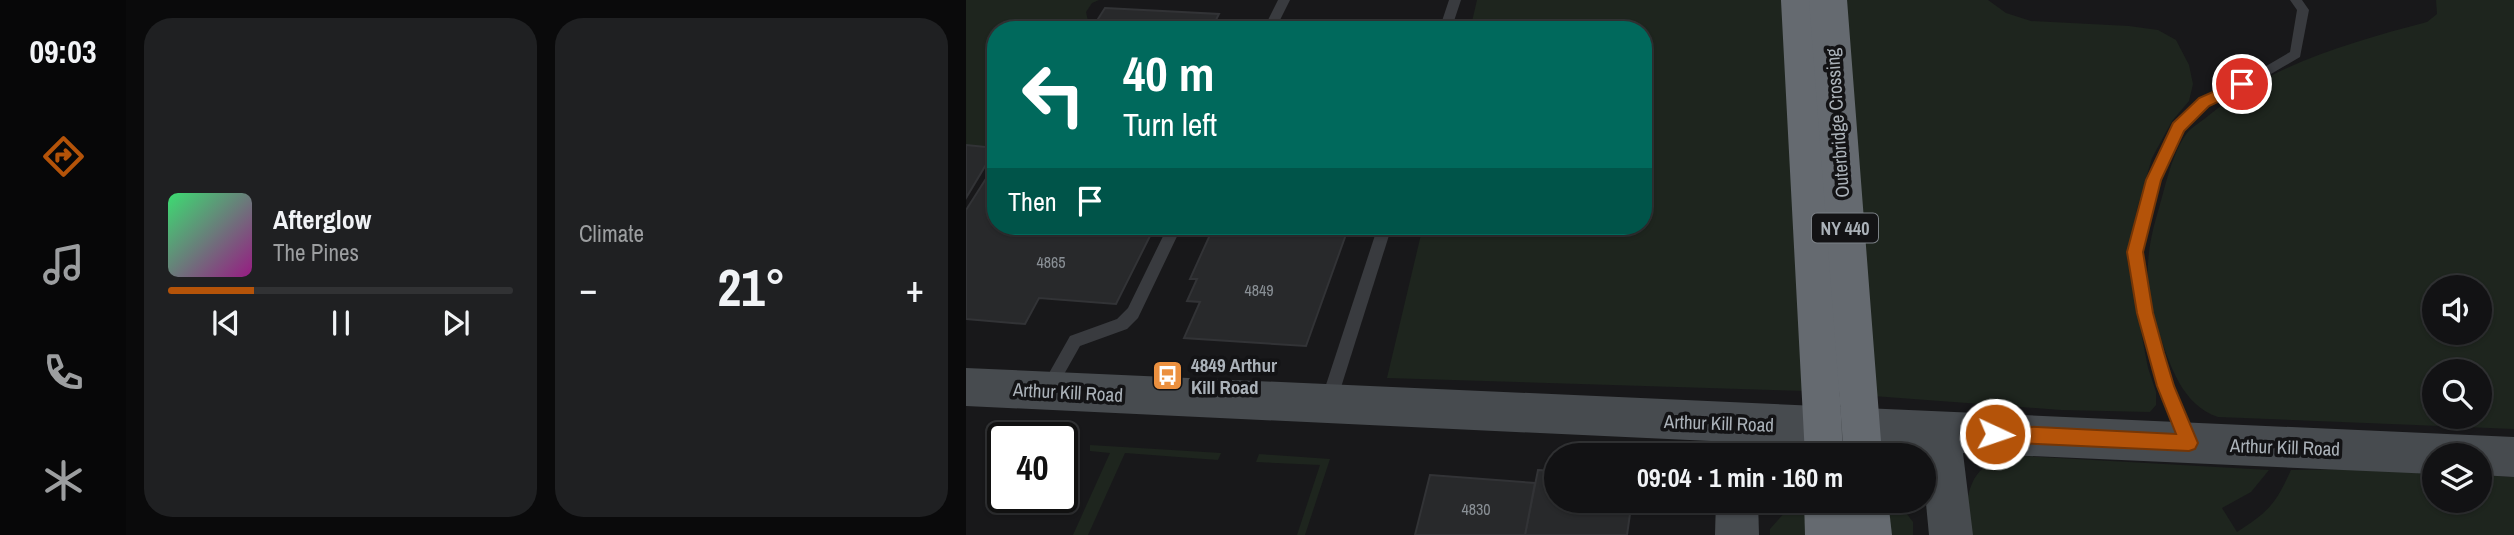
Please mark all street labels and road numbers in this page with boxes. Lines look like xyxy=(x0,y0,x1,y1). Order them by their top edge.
street label: Outerbridge Crossing xyxy=(1819,47,1855,199)
road number: NY 440 xyxy=(1812,213,1878,242)
street label: Arthur Kill Road xyxy=(1011,376,1124,408)
street label: Arthur Kill Road xyxy=(1663,408,1774,438)
street label: Arthur Kill Road xyxy=(2229,432,2340,462)

